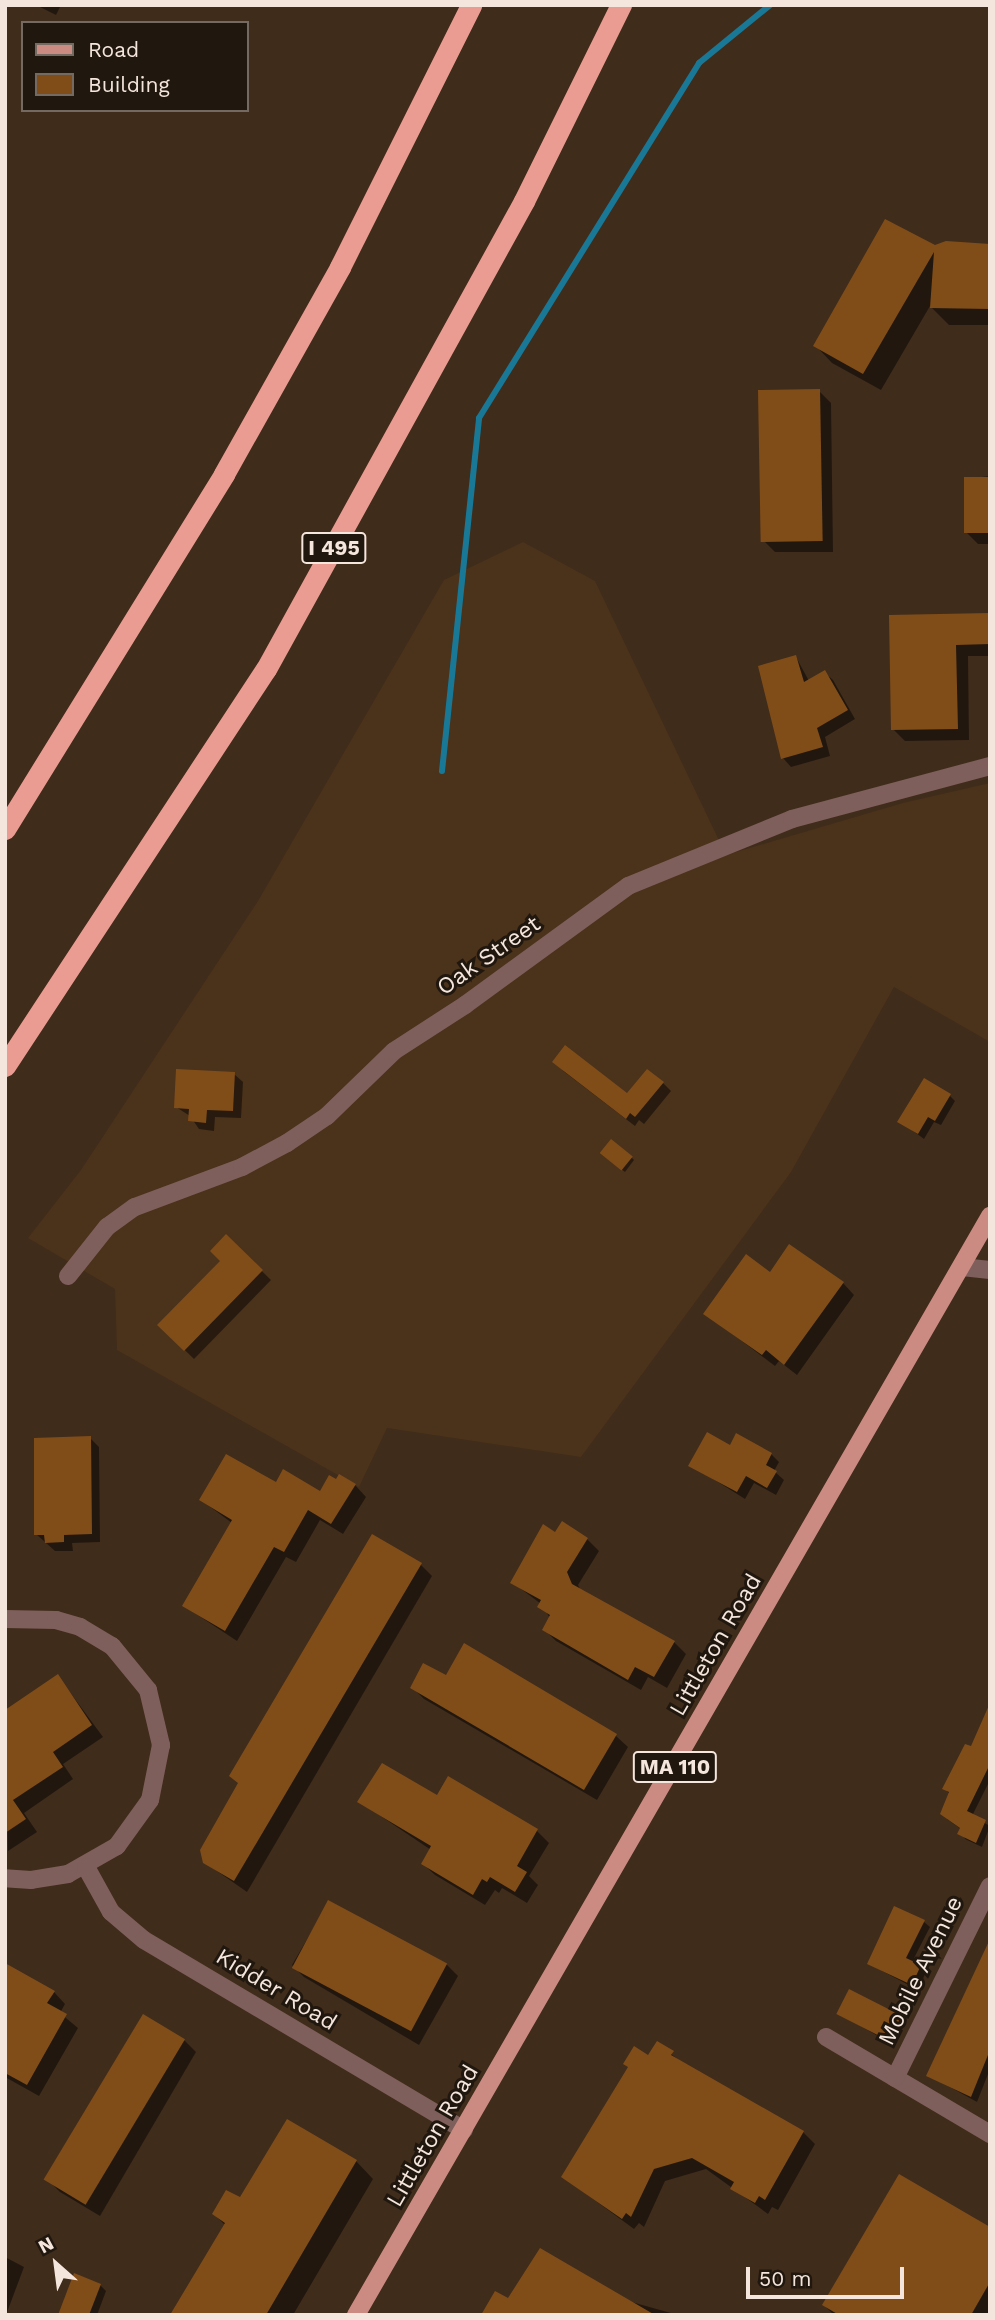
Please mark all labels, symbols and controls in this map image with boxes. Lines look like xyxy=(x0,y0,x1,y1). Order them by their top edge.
legend xyxy=(21,21,248,112)
text: Road xyxy=(88,37,139,62)
text: Building xyxy=(88,72,170,97)
road number: I 495 xyxy=(301,530,367,566)
street label: Oak Street xyxy=(432,910,546,1002)
street label: Littleton Road xyxy=(664,1569,768,1721)
road number: MA 110 xyxy=(631,1750,719,1784)
street label: Mobile Avenue xyxy=(873,1892,969,2050)
street label: Kidder Road xyxy=(210,1943,342,2037)
street label: Littleton Road xyxy=(381,2060,485,2212)
north arrow xyxy=(21,2229,91,2299)
text: N xyxy=(34,2232,58,2258)
scale bar xyxy=(750,2254,908,2298)
text: 50 m xyxy=(759,2266,811,2291)

